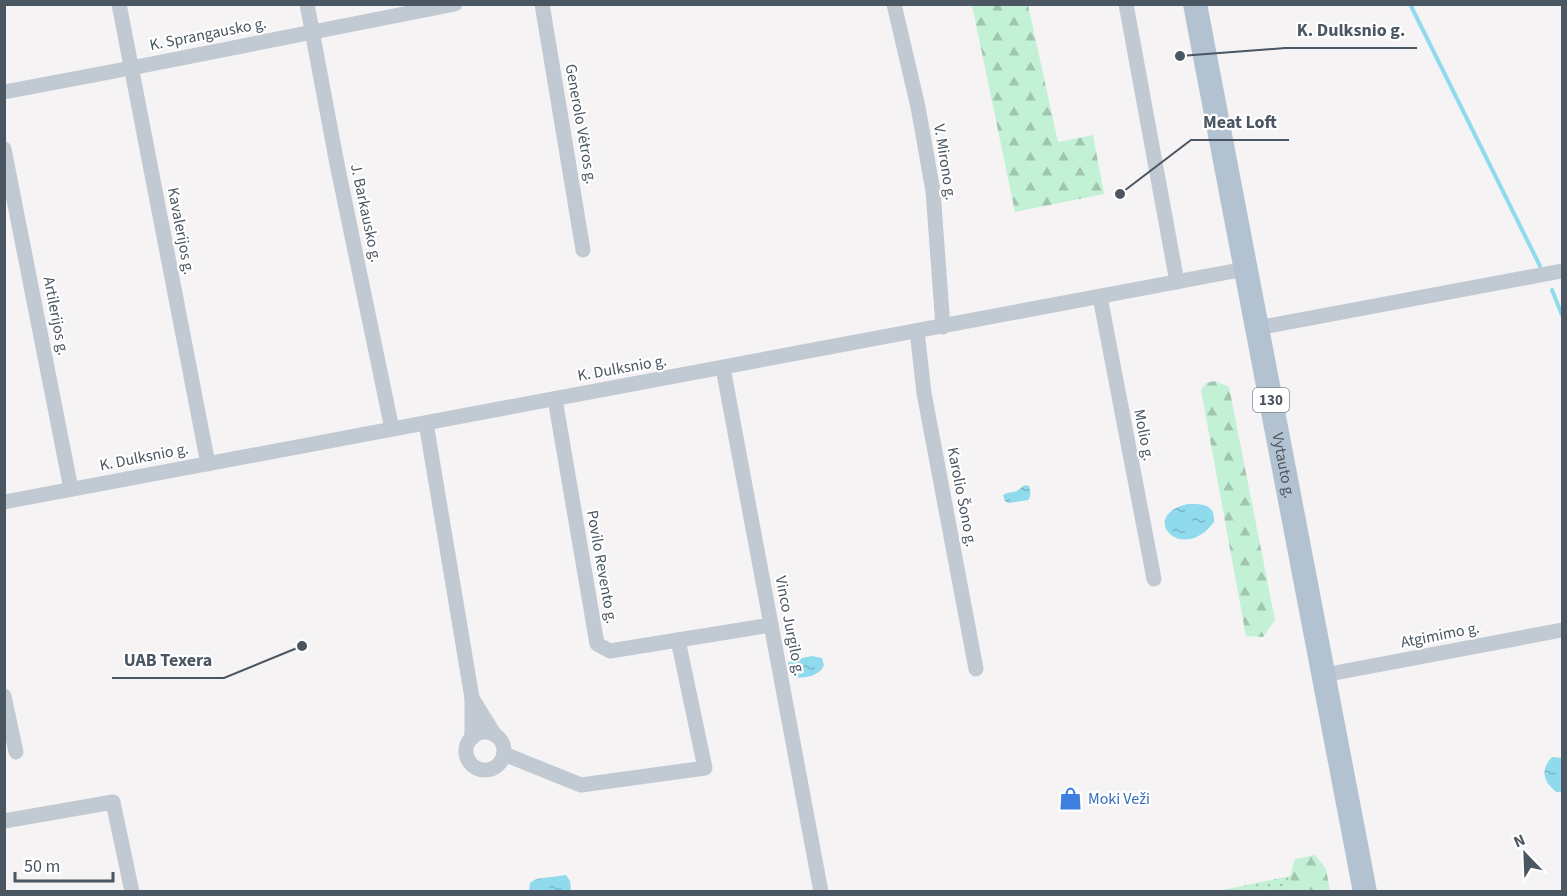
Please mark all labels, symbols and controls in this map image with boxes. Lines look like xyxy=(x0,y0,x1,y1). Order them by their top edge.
street label: K. Sprangausko g. xyxy=(148,12,268,56)
callout: K. Dulksnio g. xyxy=(1285,12,1417,48)
text: K. Dulksnio g. xyxy=(1297,18,1405,43)
street label: Generolo Vėtros g. xyxy=(560,62,602,186)
callout: Meat Loft xyxy=(1191,104,1289,140)
text: Meat Loft xyxy=(1203,110,1278,135)
street label: V. Mirono g. xyxy=(928,122,962,202)
street label: J. Barkausko g. xyxy=(345,162,387,264)
street label: Kavalerijos g. xyxy=(162,185,200,277)
street label: Artilerijos g. xyxy=(38,275,74,357)
street label: K. Dulksnio g. xyxy=(576,349,668,387)
road number: 130 xyxy=(1253,388,1289,412)
street label: Molio g. xyxy=(1128,407,1160,463)
street label: Vytauto g. xyxy=(1266,431,1300,500)
street label: K. Dulksnio g. xyxy=(98,438,190,476)
street label: Karolio Šono g. xyxy=(942,445,982,549)
street label: Povilo Revento g. xyxy=(581,509,623,625)
street label: Vinco Jurgilo g. xyxy=(770,574,810,678)
street label: Atgimimo g. xyxy=(1399,617,1481,653)
callout: UAB Texera xyxy=(112,642,224,678)
text: UAB Texera xyxy=(124,648,212,673)
shop icon: Moki Veži xyxy=(1057,786,1083,812)
place label: Moki Veži xyxy=(1088,788,1150,810)
north arrow xyxy=(1495,824,1555,884)
text: N xyxy=(1510,829,1529,853)
scale bar xyxy=(15,845,112,883)
text: 50 m xyxy=(24,854,60,879)

